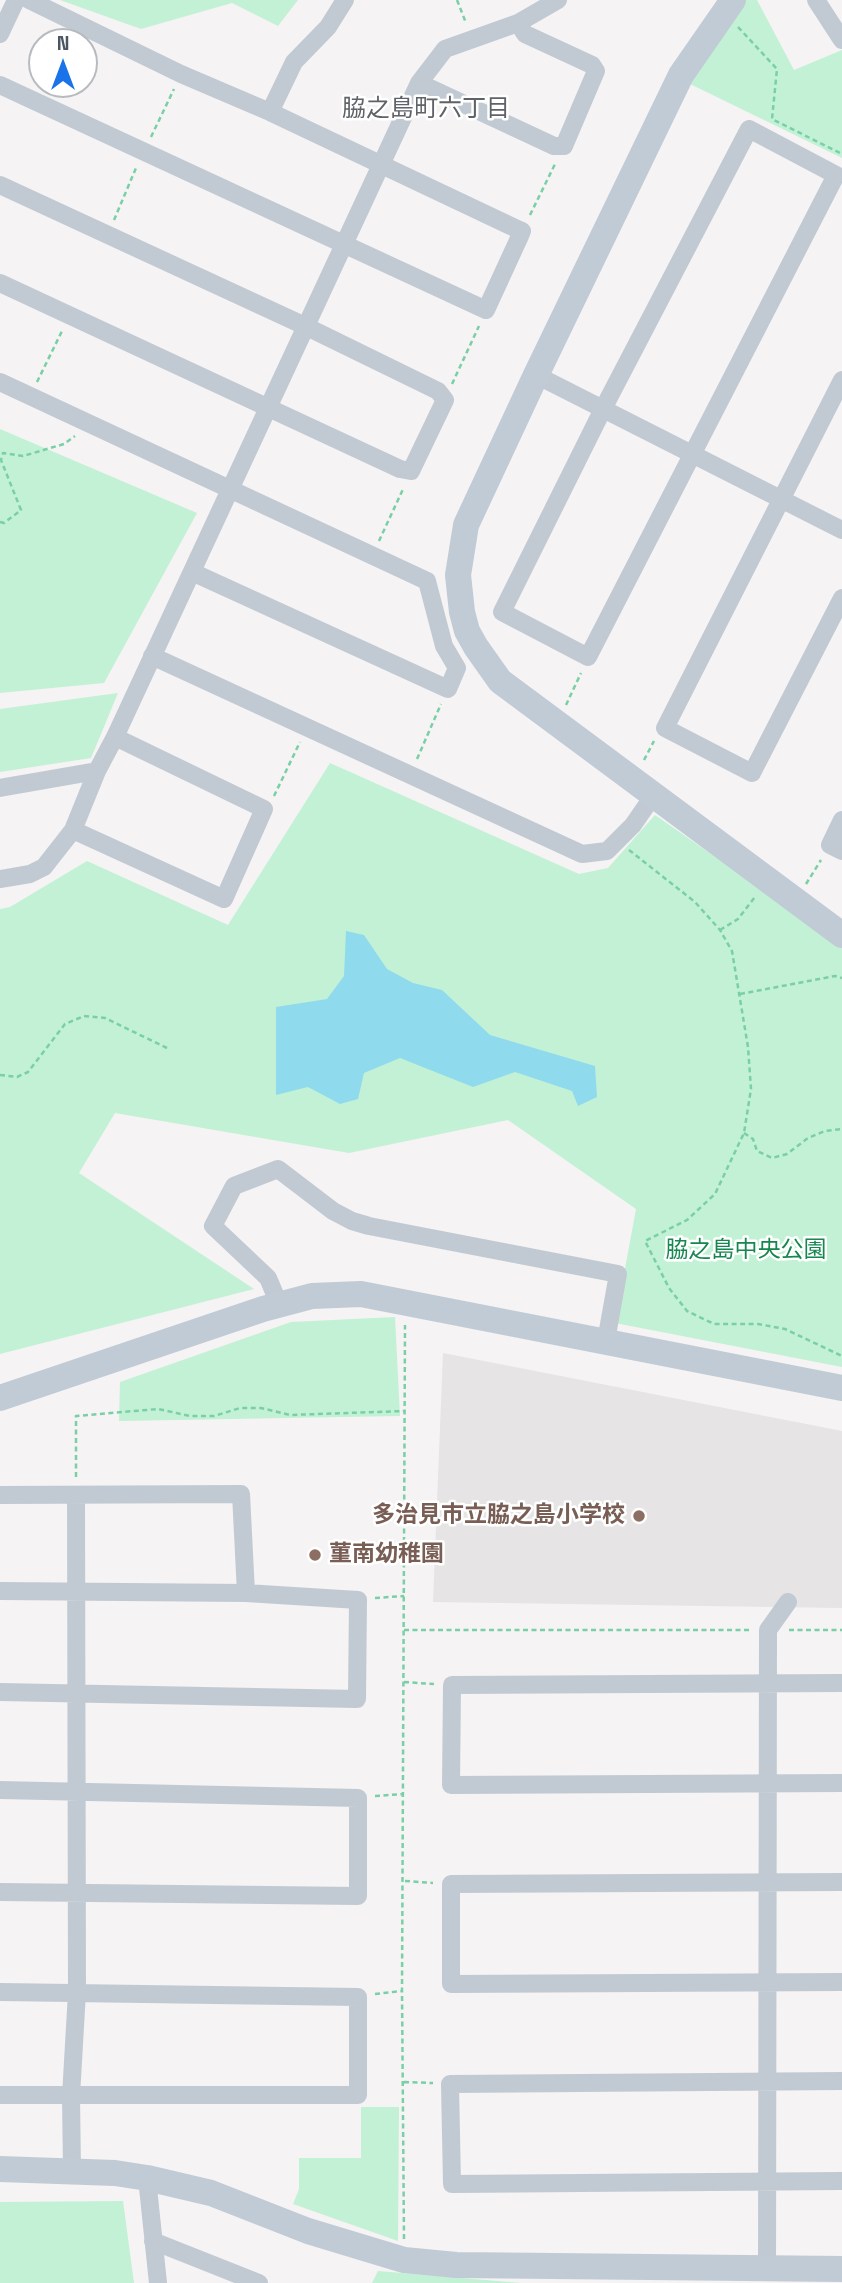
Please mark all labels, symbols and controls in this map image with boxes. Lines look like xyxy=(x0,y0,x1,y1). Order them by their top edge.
north arrow xyxy=(28,28,98,98)
text: N xyxy=(57,31,69,56)
district label: 脇之島町六丁目 xyxy=(342,95,510,123)
park label: 脇之島中央公園 xyxy=(666,1237,826,1265)
place label: 多治見市立脇之島小学校 xyxy=(372,1502,625,1530)
marker: 多治見市立脇之島小学校 xyxy=(631,1508,647,1524)
place label: 菫南幼稚園 xyxy=(329,1541,444,1569)
marker: 菫南幼稚園 xyxy=(307,1547,323,1563)

